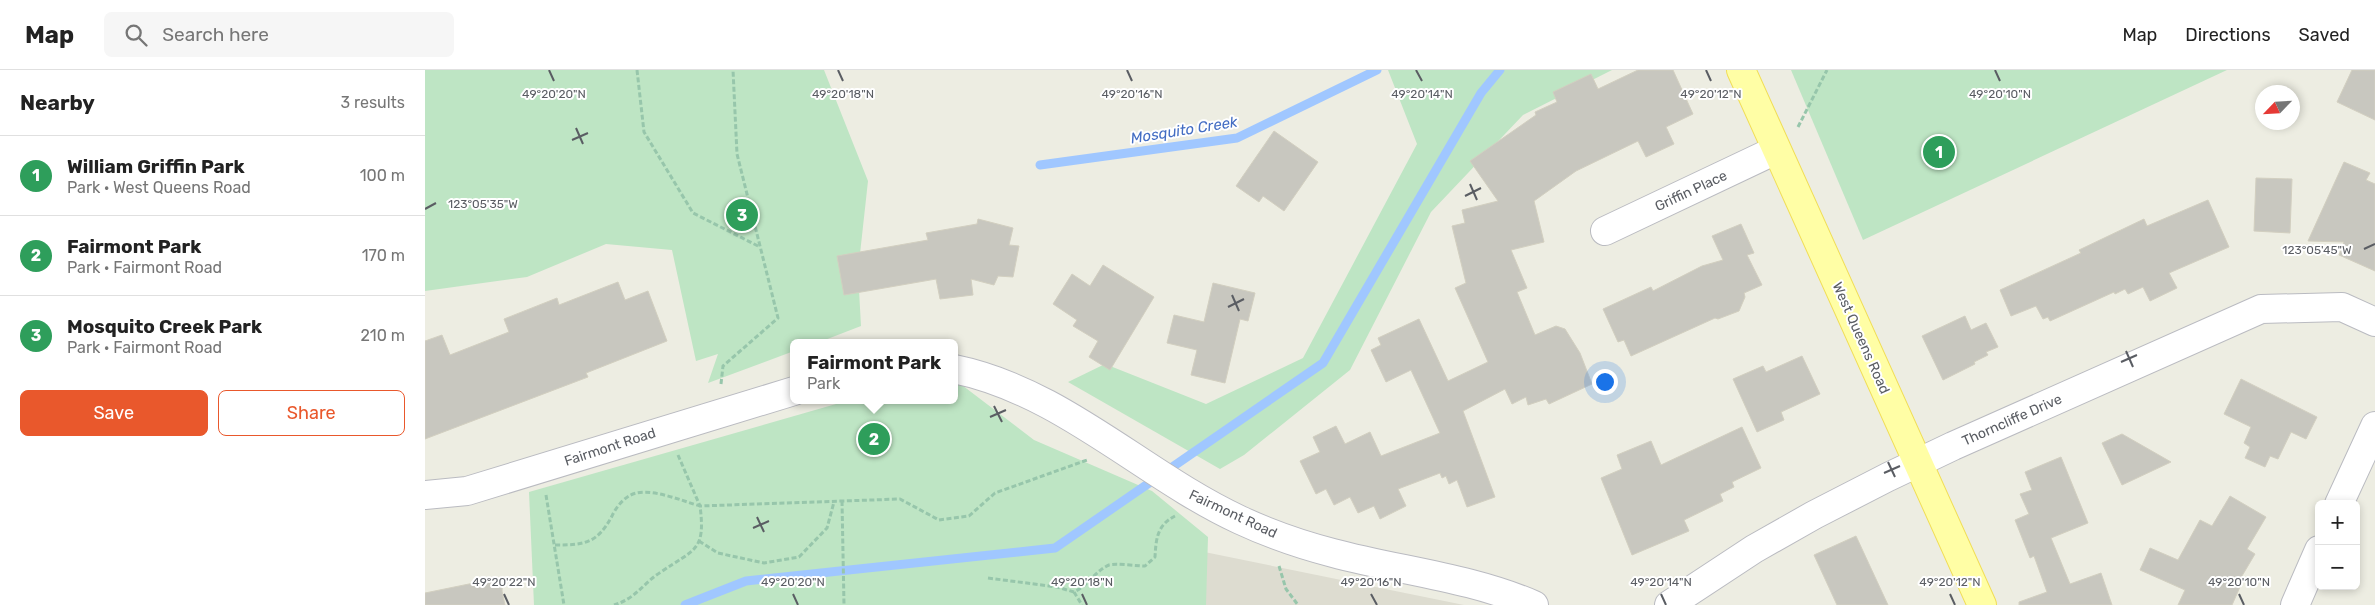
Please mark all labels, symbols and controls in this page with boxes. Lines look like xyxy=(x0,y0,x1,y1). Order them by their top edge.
search box xyxy=(104,12,454,57)
text: Map xyxy=(25,21,74,49)
icon: search xyxy=(122,21,150,49)
text: Search here xyxy=(162,23,269,46)
text: Map xyxy=(2122,24,2157,46)
text: Directions xyxy=(2185,24,2271,46)
text: Saved xyxy=(2299,24,2350,46)
north arrow xyxy=(2255,85,2300,130)
text: 49°20'20"N xyxy=(522,87,586,101)
text: 49°20'18"N xyxy=(812,87,874,101)
text: 49°20'16"N xyxy=(1101,87,1163,101)
text: 49°20'14"N xyxy=(1391,87,1453,101)
text: 49°20'12"N xyxy=(1680,87,1742,101)
text: 49°20'10"N xyxy=(1969,87,2031,101)
text: Nearby xyxy=(20,90,95,115)
text: 3 results xyxy=(340,93,405,112)
water label: Mosquito Creek xyxy=(1129,113,1239,147)
pin: 1 xyxy=(1923,133,1955,171)
text: William Griffin Park xyxy=(67,155,245,178)
text: 1 xyxy=(32,166,40,185)
text: 100 m xyxy=(360,166,405,185)
street label: Griffin Place xyxy=(1652,167,1730,215)
text: Park · West Queens Road xyxy=(67,178,251,197)
pin: 3 xyxy=(726,196,758,234)
text: 123°05'35"W xyxy=(448,197,518,211)
text: Fairmont Park xyxy=(67,235,201,258)
text: 123°05'45"W xyxy=(2282,243,2352,257)
text: 2 xyxy=(31,246,41,265)
text: 170 m xyxy=(362,246,405,265)
text: Park · Fairmont Road xyxy=(67,258,222,277)
street label: West Queens Road xyxy=(1829,279,1893,397)
text: Mosquito Creek Park xyxy=(67,315,262,338)
text: 3 xyxy=(31,326,41,345)
text: 210 m xyxy=(360,326,405,345)
text: Park · Fairmont Road xyxy=(67,338,222,357)
popup xyxy=(790,339,958,404)
text: Fairmont Park xyxy=(807,351,941,374)
your location xyxy=(1592,369,1618,395)
text: Park xyxy=(807,374,840,393)
button: Save xyxy=(20,390,208,436)
button: Share xyxy=(218,390,405,436)
street label: Thorncliffe Drive xyxy=(1960,390,2065,450)
pin: 2 xyxy=(858,420,890,458)
street label: Fairmont Road xyxy=(562,424,658,470)
street label: Fairmont Road xyxy=(1186,486,1280,542)
map controls xyxy=(2315,500,2360,590)
button: + xyxy=(2315,500,2360,545)
button: − xyxy=(2315,545,2360,590)
text: 49°20'22"N xyxy=(472,575,536,589)
text: 49°20'20"N xyxy=(761,575,825,589)
text: 49°20'18"N xyxy=(1051,575,1113,589)
text: 49°20'16"N xyxy=(1340,575,1402,589)
text: 49°20'14"N xyxy=(1630,575,1692,589)
text: 49°20'12"N xyxy=(1919,575,1981,589)
text: 49°20'10"N xyxy=(2208,575,2270,589)

